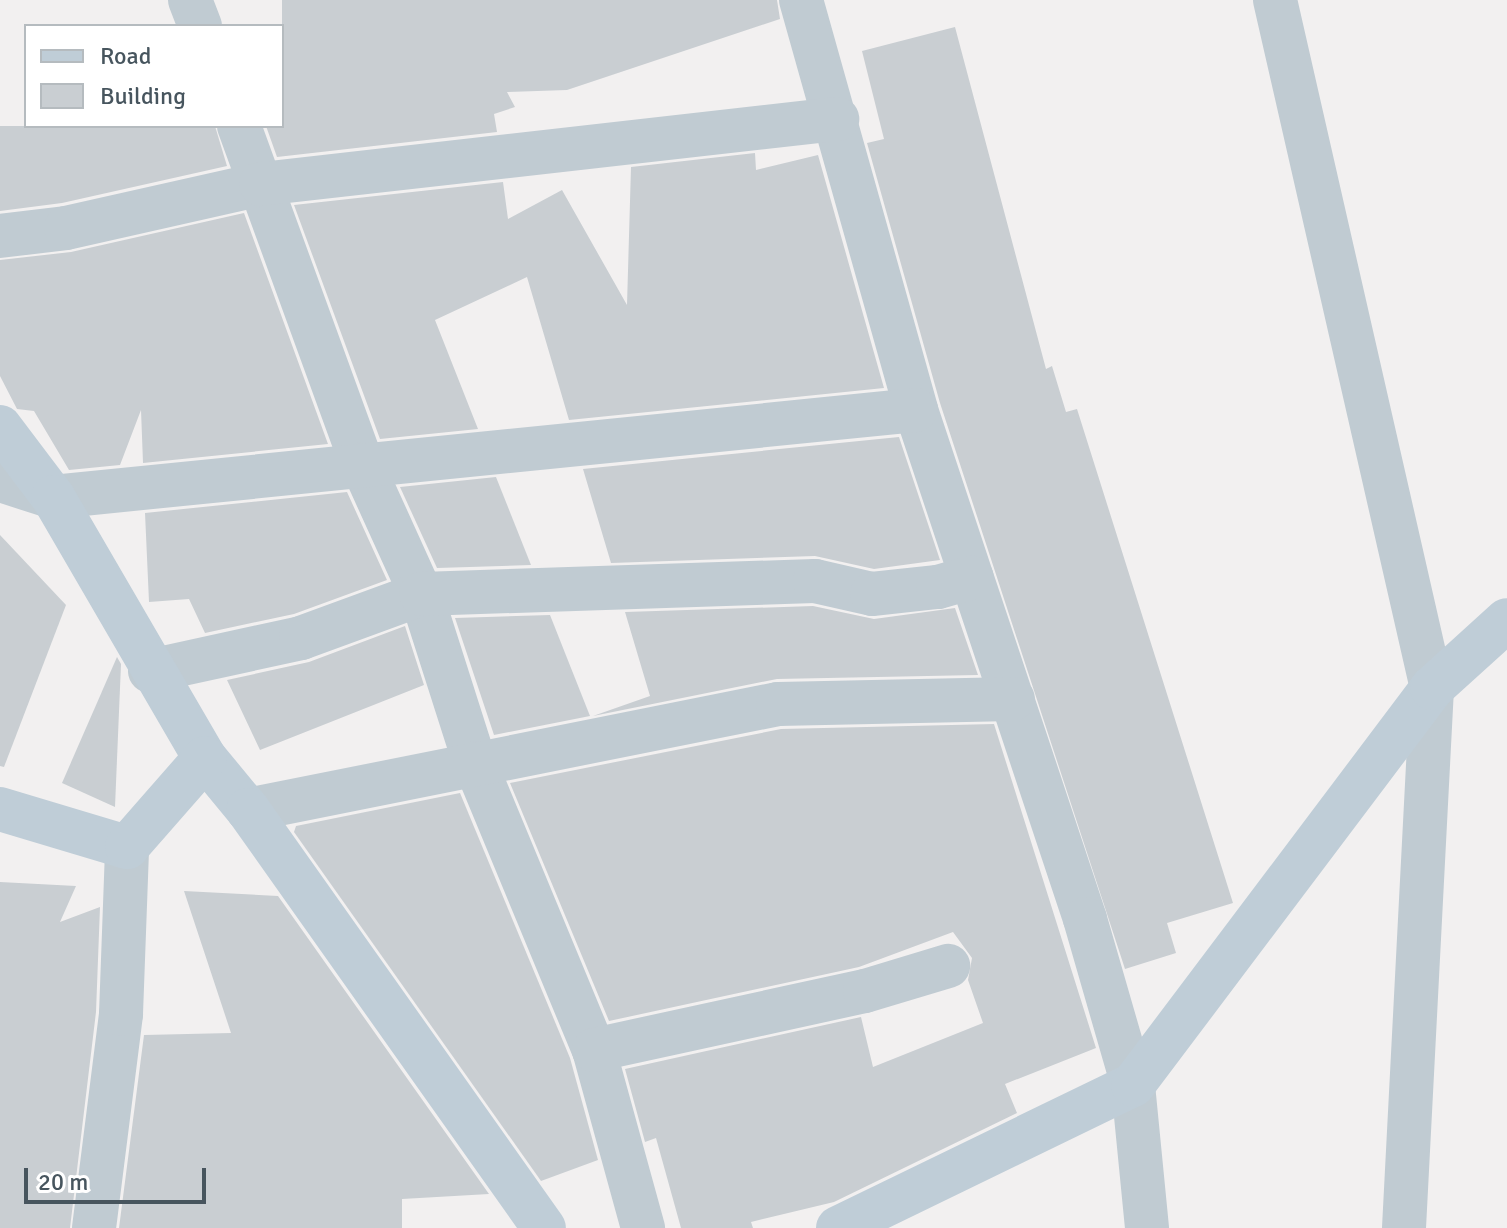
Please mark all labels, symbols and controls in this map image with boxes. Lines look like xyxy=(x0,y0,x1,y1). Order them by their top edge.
legend xyxy=(24,24,284,128)
text: Road xyxy=(100,41,151,71)
text: Building xyxy=(100,81,186,111)
scale bar xyxy=(28,1152,210,1202)
text: 20 m xyxy=(38,1167,88,1197)

